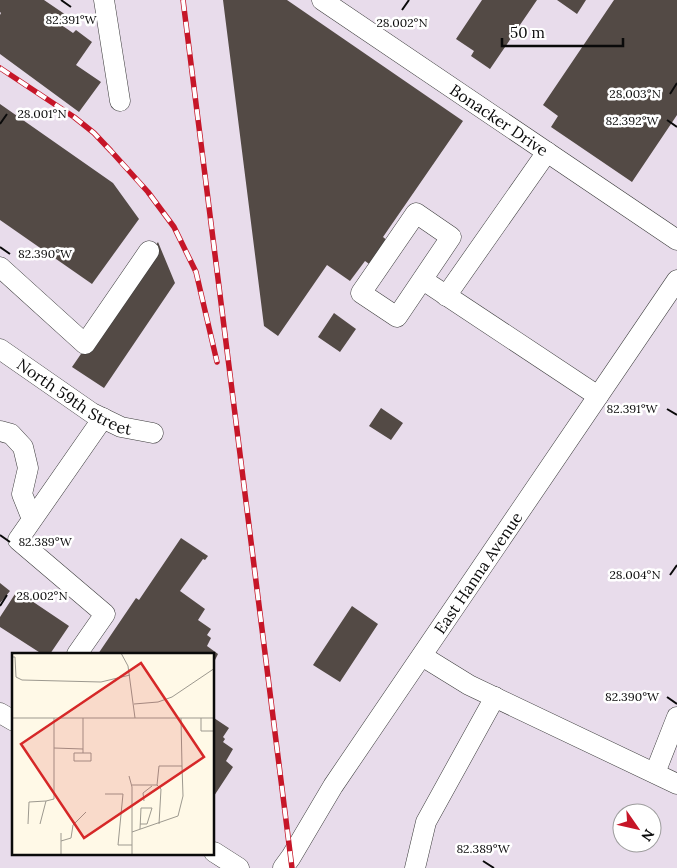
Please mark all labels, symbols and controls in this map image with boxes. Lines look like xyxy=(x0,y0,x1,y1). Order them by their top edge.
text: 82.391°W xyxy=(46,12,98,27)
text: 28.002°N xyxy=(376,15,428,30)
scale bar xyxy=(502,15,623,47)
text: 50 m xyxy=(510,23,545,42)
street label: Bonacker Drive xyxy=(446,80,552,160)
text: 28.003°N xyxy=(609,86,661,101)
text: 28.001°N xyxy=(17,106,67,121)
text: 82.392°W xyxy=(605,113,660,128)
text: 82.390°W xyxy=(18,246,73,261)
street label: North 59th Street xyxy=(13,354,134,439)
text: 82.391°W xyxy=(607,401,659,416)
street label: East Hanna Avenue xyxy=(430,508,527,637)
text: 82.389°W xyxy=(18,534,73,549)
text: 28.004°N xyxy=(609,567,661,582)
text: 28.002°N xyxy=(16,588,68,603)
inset map xyxy=(12,653,215,856)
text: 82.390°W xyxy=(605,689,660,704)
north arrow xyxy=(612,803,662,853)
text: N xyxy=(637,826,658,845)
text: 82.389°W xyxy=(456,841,511,856)

